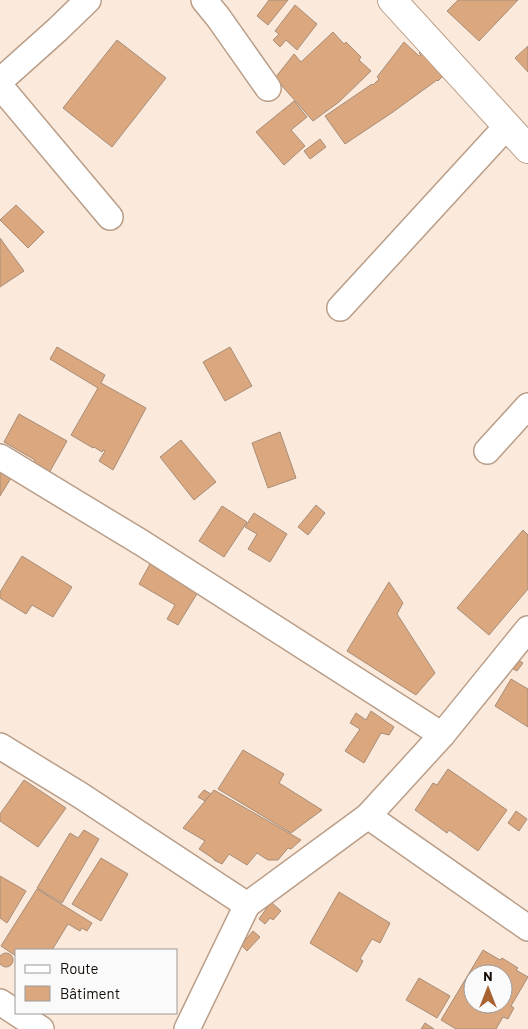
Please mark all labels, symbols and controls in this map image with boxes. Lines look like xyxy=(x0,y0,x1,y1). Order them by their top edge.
legend xyxy=(15,949,178,1014)
text: Route xyxy=(60,959,99,977)
north arrow xyxy=(463,964,513,1014)
text: N xyxy=(483,967,493,984)
text: Bâtiment xyxy=(60,984,120,1002)

